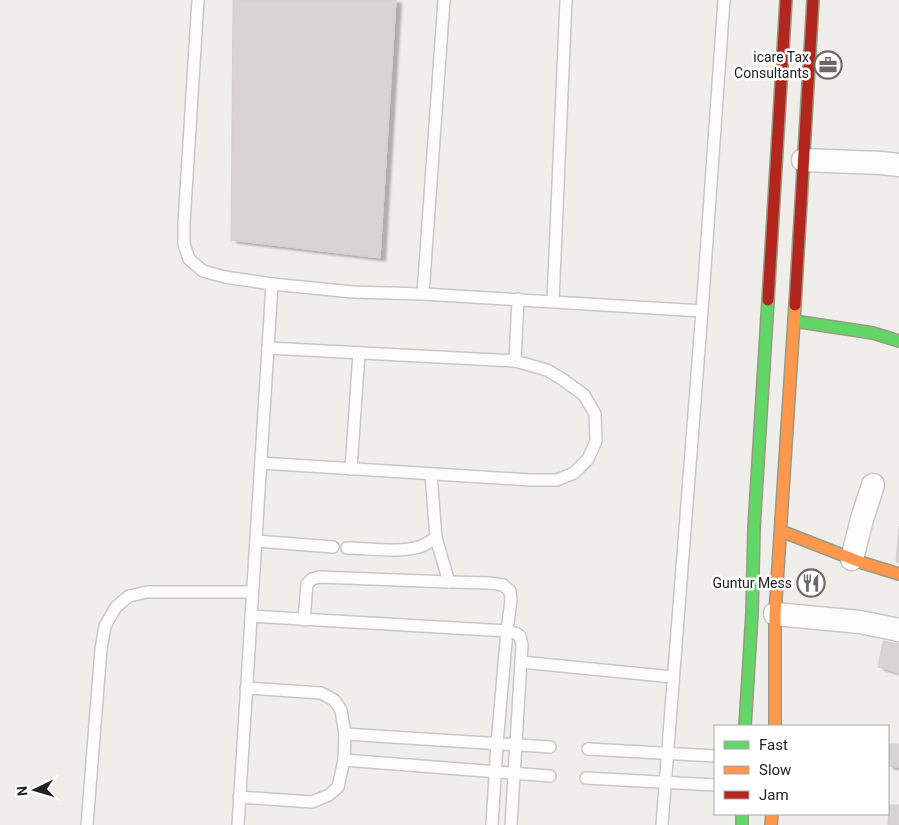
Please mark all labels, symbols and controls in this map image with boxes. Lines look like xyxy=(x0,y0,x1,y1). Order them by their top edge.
place label: icare Tax Consultants xyxy=(734,49,809,81)
office icon: icare Tax Consultants xyxy=(813,50,843,80)
restaurant icon: Guntur Mess xyxy=(796,568,826,598)
place label: Guntur Mess xyxy=(712,575,792,591)
legend xyxy=(714,725,889,815)
text: Fast xyxy=(759,736,788,754)
text: Slow xyxy=(759,761,791,779)
north arrow xyxy=(10,765,60,815)
text: N xyxy=(14,786,30,797)
text: Jam xyxy=(759,786,789,804)

